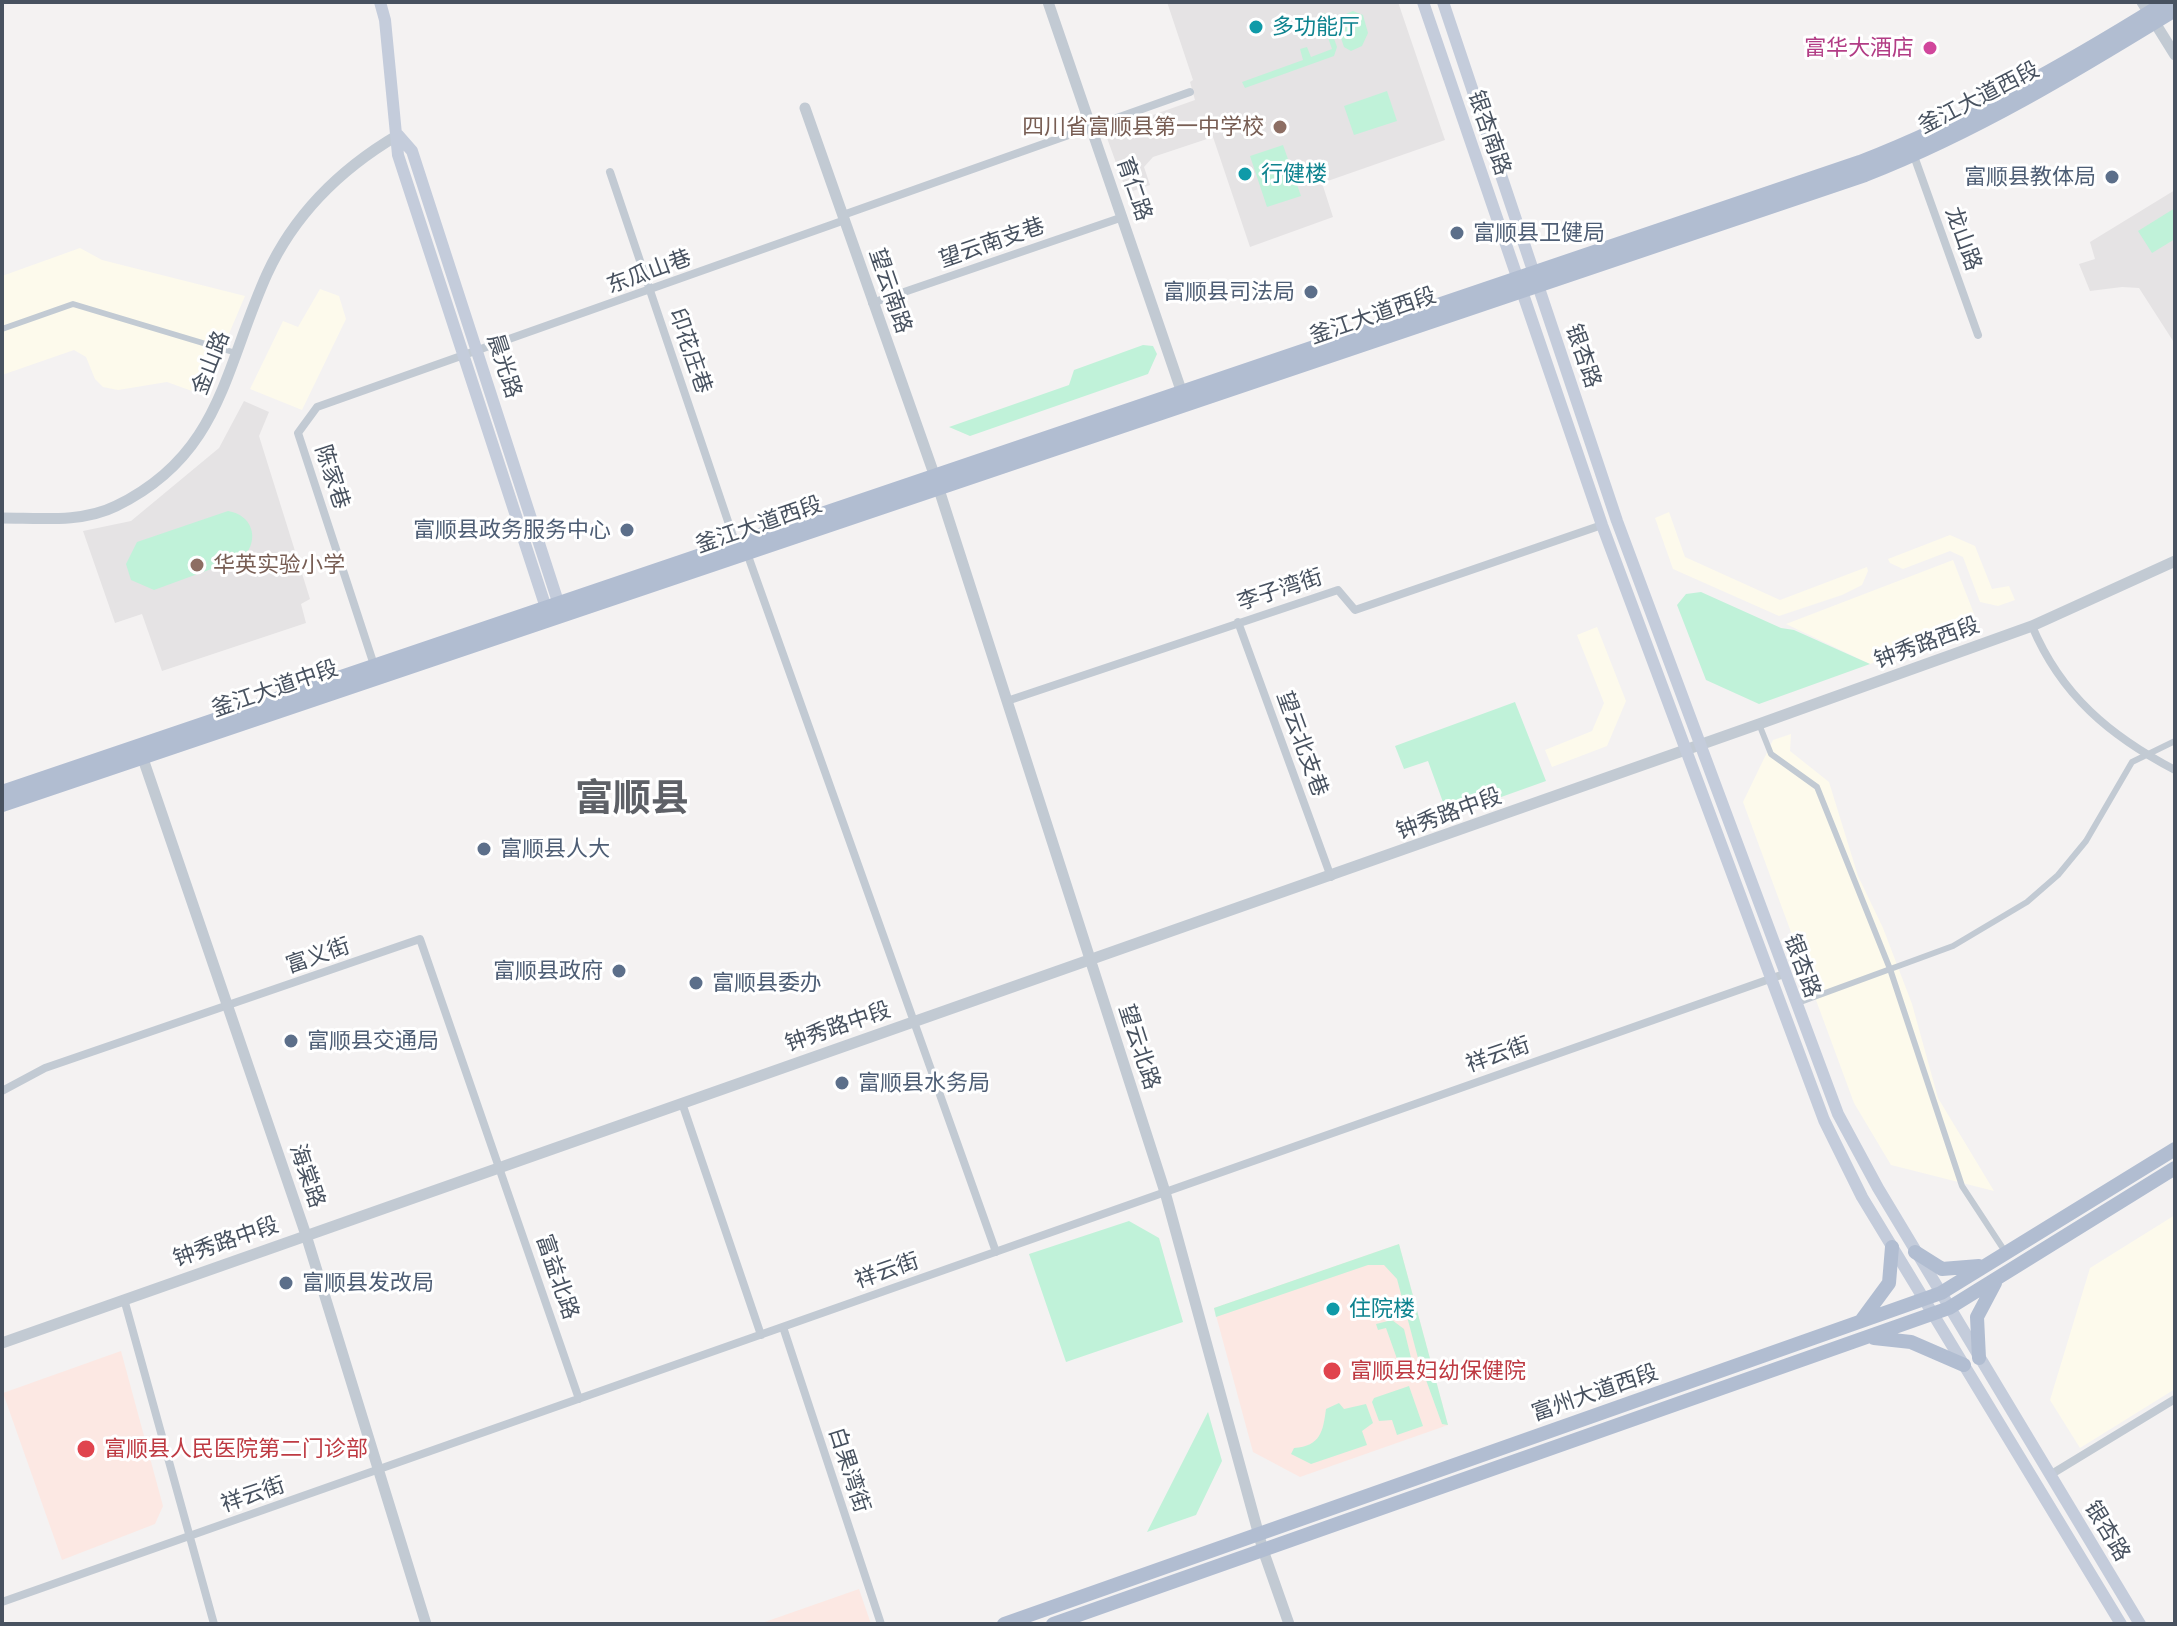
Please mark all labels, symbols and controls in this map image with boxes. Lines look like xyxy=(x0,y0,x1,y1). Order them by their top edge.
place label: 多功能厅 xyxy=(1272,14,1360,40)
marker: 多功能厅 xyxy=(1247,18,1265,36)
place label: 富华大酒店 xyxy=(1804,35,1914,61)
marker: 富华大酒店 xyxy=(1921,39,1939,57)
street label: 釜江大道西段 xyxy=(1914,56,2044,140)
street label: 银杏南路 xyxy=(1462,87,1516,179)
place label: 四川省富顺县第一中学校 xyxy=(1022,114,1264,140)
marker: 四川省富顺县第一中学校 xyxy=(1271,118,1289,136)
street label: 育仁路 xyxy=(1111,154,1157,224)
place label: 行健楼 xyxy=(1261,161,1327,187)
place label: 富顺县教体局 xyxy=(1964,164,2096,190)
marker: 行健楼 xyxy=(1236,165,1254,183)
marker: 富顺县教体局 xyxy=(2103,168,2121,186)
street label: 龙山路 xyxy=(1939,203,1987,275)
street label: 望云南支巷 xyxy=(936,213,1048,273)
place label: 富顺县卫健局 xyxy=(1473,220,1605,246)
marker: 富顺县卫健局 xyxy=(1448,224,1466,242)
street label: 东瓜山巷 xyxy=(603,245,695,299)
street label: 望云南路 xyxy=(863,245,917,337)
place label: 富顺县司法局 xyxy=(1163,279,1295,305)
street label: 釜江大道西段 xyxy=(1306,282,1440,350)
marker: 富顺县司法局 xyxy=(1302,283,1320,301)
street label: 印花庄巷 xyxy=(663,305,717,397)
street label: 银杏路 xyxy=(1560,321,1606,391)
street label: 金山路 xyxy=(187,327,235,399)
street label: 晨光路 xyxy=(481,331,527,401)
street label: 陈家巷 xyxy=(309,442,355,512)
street label: 釜江大道西段 xyxy=(692,491,826,559)
place label: 富顺县政务服务中心 xyxy=(413,517,611,543)
marker: 富顺县政务服务中心 xyxy=(618,521,636,539)
place label: 华英实验小学 xyxy=(213,552,345,578)
marker: 华英实验小学 xyxy=(188,556,206,574)
street label: 李子湾街 xyxy=(1234,564,1326,616)
street label: 钟秀路西段 xyxy=(1871,612,1983,674)
street label: 釜江大道中段 xyxy=(208,655,342,723)
street label: 望云北支巷 xyxy=(1271,688,1333,800)
district label: 富顺县 xyxy=(575,777,689,823)
street label: 钟秀路中段 xyxy=(1393,783,1505,845)
place label: 富顺县人大 xyxy=(500,836,610,862)
marker: 富顺县人大 xyxy=(475,840,493,858)
street label: 银杏路 xyxy=(1778,930,1826,1002)
street label: 富义街 xyxy=(283,933,353,979)
place label: 富顺县政府 xyxy=(493,958,603,984)
marker: 富顺县政府 xyxy=(610,962,628,980)
place label: 富顺县委办 xyxy=(712,970,822,996)
marker: 富顺县委办 xyxy=(687,974,705,992)
street label: 钟秀路中段 xyxy=(782,997,894,1057)
street label: 望云北路 xyxy=(1113,1001,1165,1093)
place label: 富顺县交通局 xyxy=(307,1028,439,1054)
marker: 富顺县交通局 xyxy=(282,1032,300,1050)
street label: 祥云街 xyxy=(1463,1032,1533,1078)
place label: 富顺县水务局 xyxy=(858,1070,990,1096)
marker: 富顺县水务局 xyxy=(833,1074,851,1092)
street label: 海棠路 xyxy=(284,1141,330,1211)
street label: 钟秀路中段 xyxy=(170,1212,282,1272)
street label: 富益北路 xyxy=(530,1231,584,1323)
street label: 祥云街 xyxy=(852,1248,922,1294)
place label: 富顺县发改局 xyxy=(302,1270,434,1296)
marker: 富顺县发改局 xyxy=(277,1274,295,1292)
place label: 住院楼 xyxy=(1349,1296,1415,1322)
marker: 住院楼 xyxy=(1324,1300,1342,1318)
place label: 富顺县妇幼保健院 xyxy=(1350,1358,1526,1384)
street label: 富州大道西段 xyxy=(1528,1359,1662,1427)
marker: 富顺县妇幼保健院 xyxy=(1321,1360,1343,1382)
street label: 白果湾街 xyxy=(823,1424,875,1516)
place label: 富顺县人民医院第二门诊部 xyxy=(104,1436,368,1462)
marker: 富顺县人民医院第二门诊部 xyxy=(75,1438,97,1460)
street label: 祥云街 xyxy=(218,1472,288,1518)
street label: 银杏路 xyxy=(2079,1496,2135,1566)

